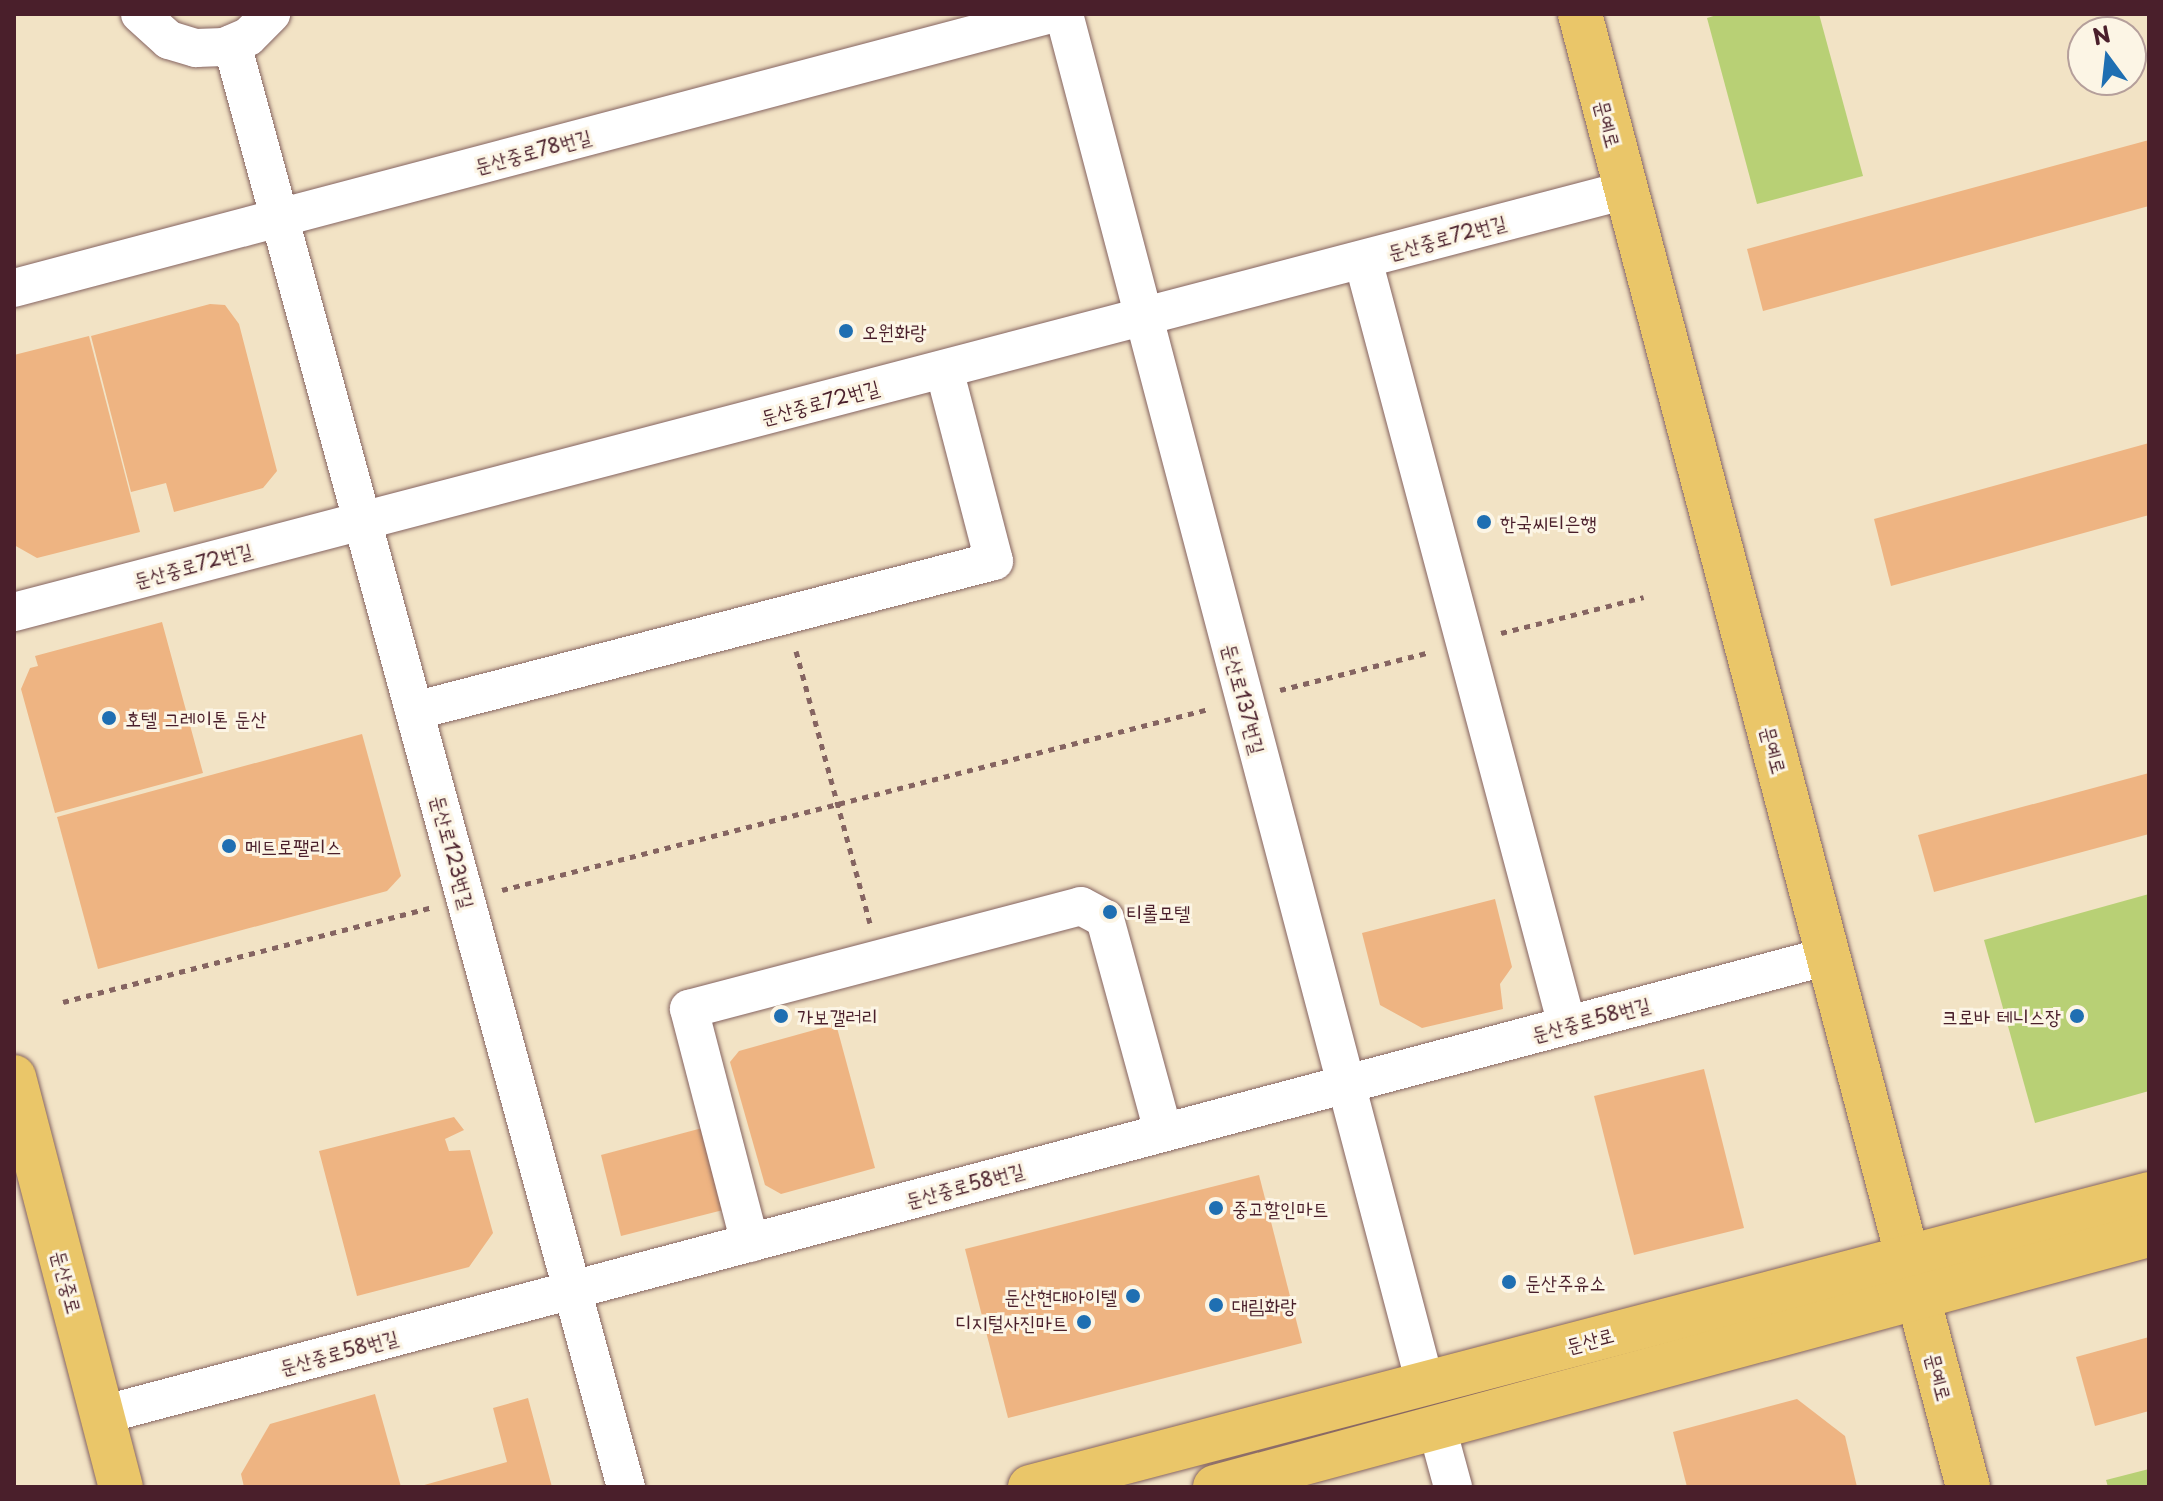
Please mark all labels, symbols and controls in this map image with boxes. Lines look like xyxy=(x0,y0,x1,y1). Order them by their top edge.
north arrow xyxy=(2067,16,2147,96)
text: N xyxy=(2088,16,2114,52)
street label: 문예로 xyxy=(1590,98,1626,150)
street label: 둔산중로78번길 xyxy=(472,124,594,178)
street label: 둔산중로72번길 xyxy=(1385,210,1509,264)
place label: 오원화랑 xyxy=(862,319,926,343)
marker: 오원화랑 xyxy=(837,322,855,340)
street label: 둔산중로72번길 xyxy=(758,375,882,429)
place label: 한국씨티은행 xyxy=(1500,510,1597,534)
marker: 한국씨티은행 xyxy=(1475,513,1493,531)
street label: 둔산중로72번길 xyxy=(131,538,255,592)
street label: 둔산로137번길 xyxy=(1218,641,1270,757)
place label: 호텔 그레이톤 둔산 xyxy=(125,706,267,730)
marker: 호텔 그레이톤 둔산 xyxy=(100,709,118,727)
street label: 문예로 xyxy=(1756,724,1792,776)
street label: 둔산로123번길 xyxy=(426,793,480,911)
place label: 메트로팰리스 xyxy=(245,834,342,858)
marker: 메트로팰리스 xyxy=(220,837,238,855)
place label: 티롤모텔 xyxy=(1126,900,1190,924)
marker: 티롤모텔 xyxy=(1101,903,1119,921)
street label: 둔산중로58번길 xyxy=(1529,992,1653,1046)
place label: 가보갤러리 xyxy=(797,1004,877,1028)
place label: 크로바 테니스장 xyxy=(1942,1004,2061,1028)
marker: 가보갤러리 xyxy=(772,1007,790,1025)
marker: 크로바 테니스장 xyxy=(2068,1007,2086,1025)
street label: 둔산중로58번길 xyxy=(903,1158,1027,1212)
place label: 중고할인마트 xyxy=(1232,1196,1329,1220)
marker: 중고할인마트 xyxy=(1207,1199,1225,1217)
street label: 둔산중로 xyxy=(47,1248,87,1316)
place label: 둔산주유소 xyxy=(1525,1270,1605,1294)
marker: 둔산주유소 xyxy=(1500,1273,1518,1291)
place label: 둔산현대아이텔 xyxy=(1004,1284,1117,1308)
marker: 둔산현대아이텔 xyxy=(1124,1287,1142,1305)
place label: 대림화랑 xyxy=(1232,1293,1296,1317)
marker: 대림화랑 xyxy=(1207,1296,1225,1314)
place label: 디지털사진마트 xyxy=(955,1310,1068,1334)
marker: 디지털사진마트 xyxy=(1075,1313,1093,1331)
street label: 둔산로 xyxy=(1564,1322,1616,1358)
street label: 둔산중로58번길 xyxy=(277,1325,401,1379)
street label: 문예로 xyxy=(1921,1351,1957,1403)

